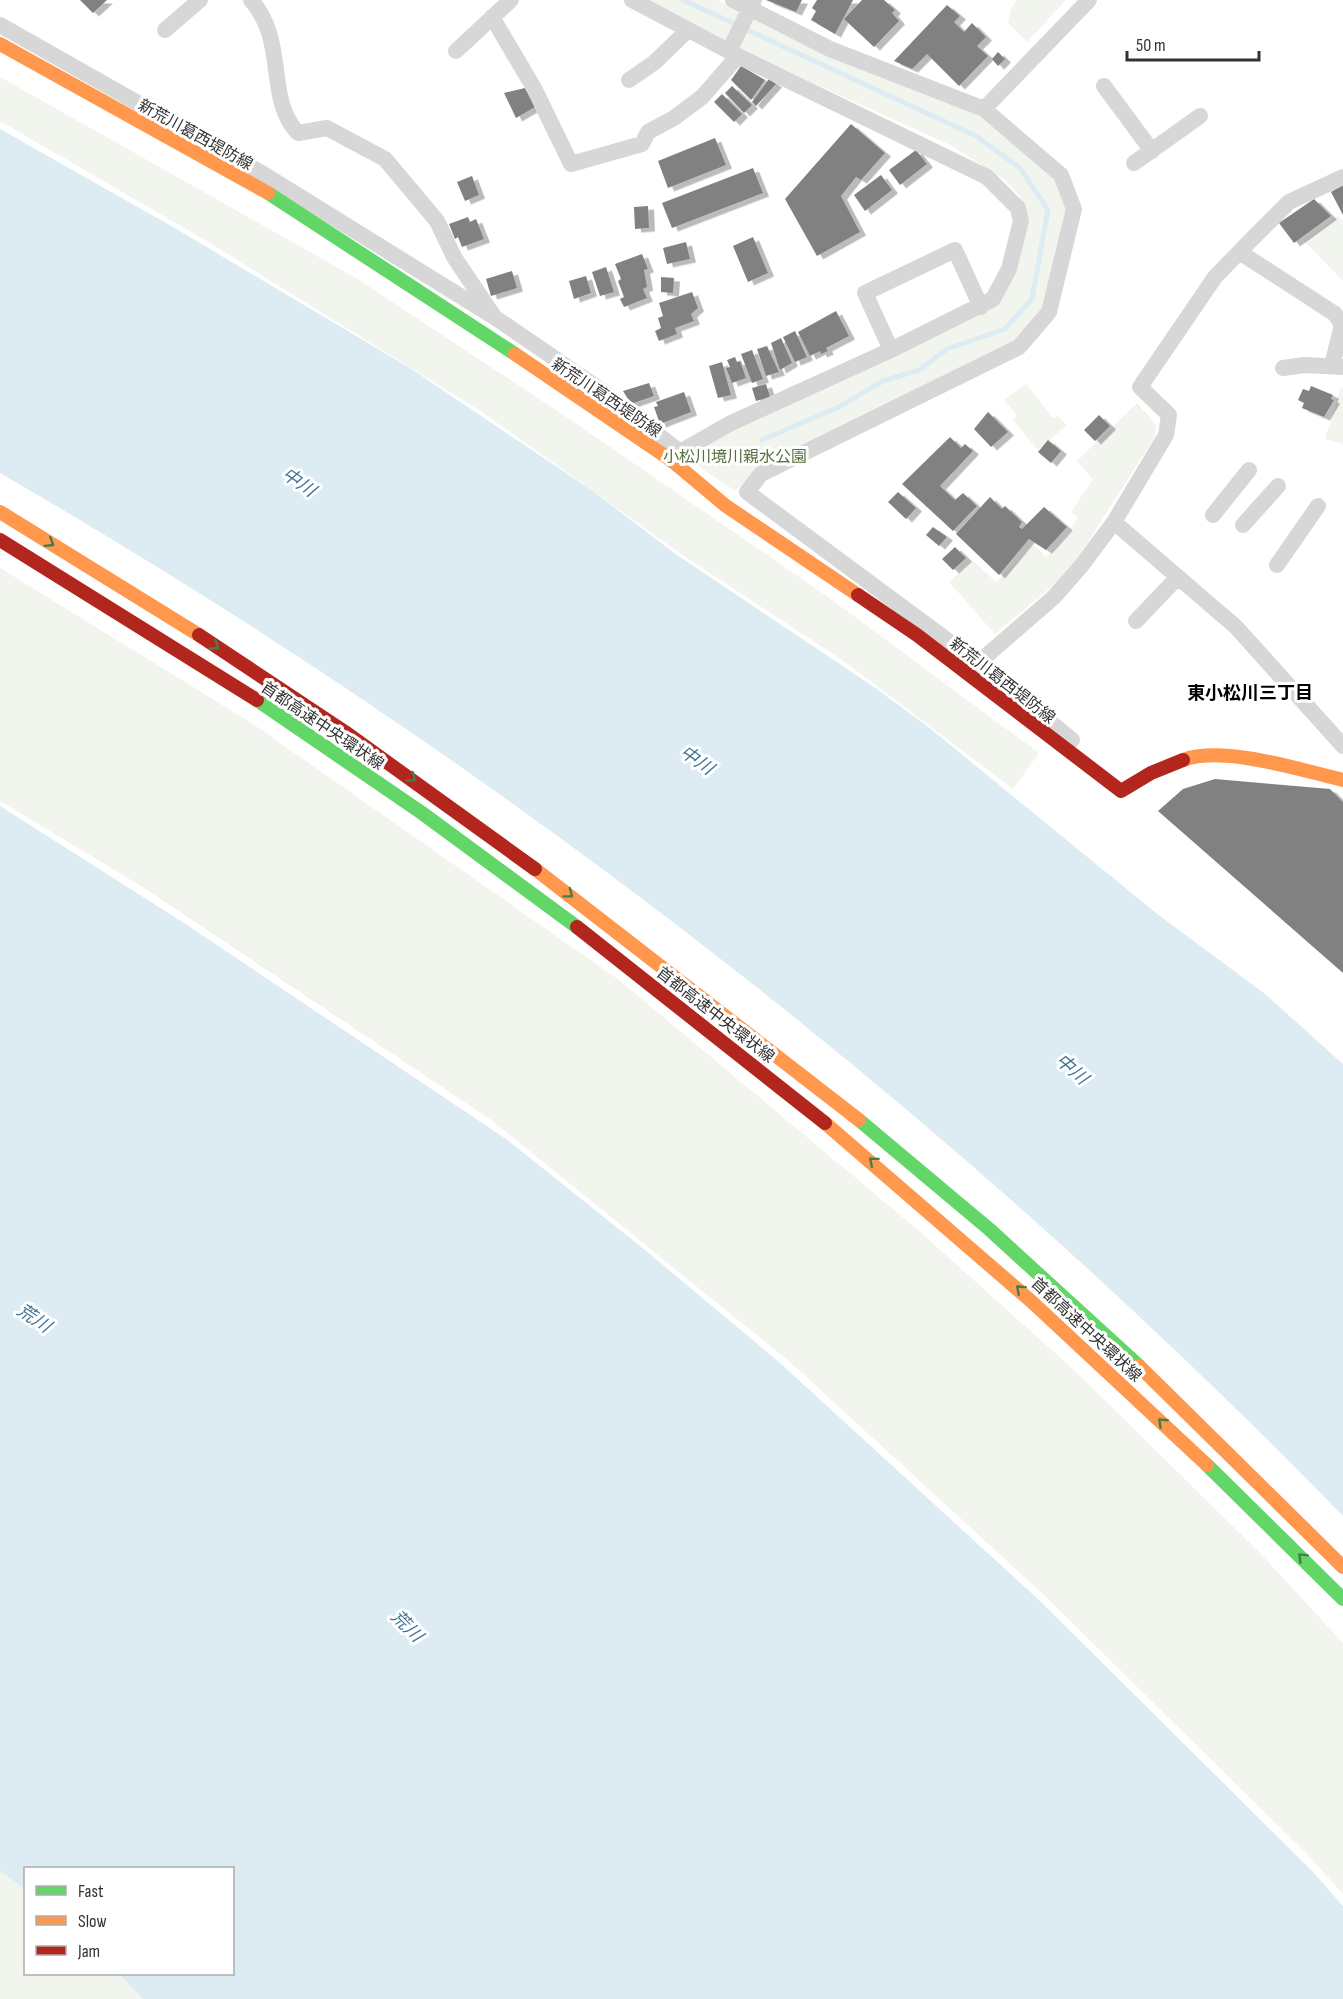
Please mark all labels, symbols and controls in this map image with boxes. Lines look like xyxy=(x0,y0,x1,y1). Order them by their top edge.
scale bar xyxy=(1127,24,1259,62)
text: 50 m xyxy=(1136,35,1166,56)
street label: 新荒川葛西堤防線 xyxy=(135,96,256,175)
street label: 新荒川葛西堤防線 xyxy=(548,355,665,442)
park label: 小松川境川親水公園 xyxy=(663,448,807,467)
water label: 中川 xyxy=(278,463,321,502)
one-way arrow xyxy=(44,535,54,547)
street label: 新荒川葛西堤防線 xyxy=(946,634,1058,728)
one-way arrow xyxy=(208,639,219,650)
street label: 首都高速中央環状線 xyxy=(257,678,387,774)
district label: 東小松川三丁目 xyxy=(1187,683,1313,704)
water label: 中川 xyxy=(676,741,719,780)
one-way arrow xyxy=(406,771,417,782)
one-way arrow xyxy=(563,886,574,897)
street label: 首都高速中央環状線 xyxy=(652,963,778,1067)
water label: 中川 xyxy=(1051,1050,1094,1090)
one-way arrow xyxy=(868,1157,879,1168)
street label: 首都高速中央環状線 xyxy=(1027,1274,1145,1386)
one-way arrow xyxy=(1016,1285,1026,1296)
water label: 荒川 xyxy=(13,1300,56,1338)
one-way arrow xyxy=(1158,1418,1169,1429)
one-way arrow xyxy=(1299,1553,1309,1564)
water label: 荒川 xyxy=(386,1606,428,1648)
legend xyxy=(24,1867,234,1975)
text: Fast xyxy=(78,1881,104,1902)
text: Slow xyxy=(78,1911,107,1932)
text: Jam xyxy=(77,1941,100,1962)

